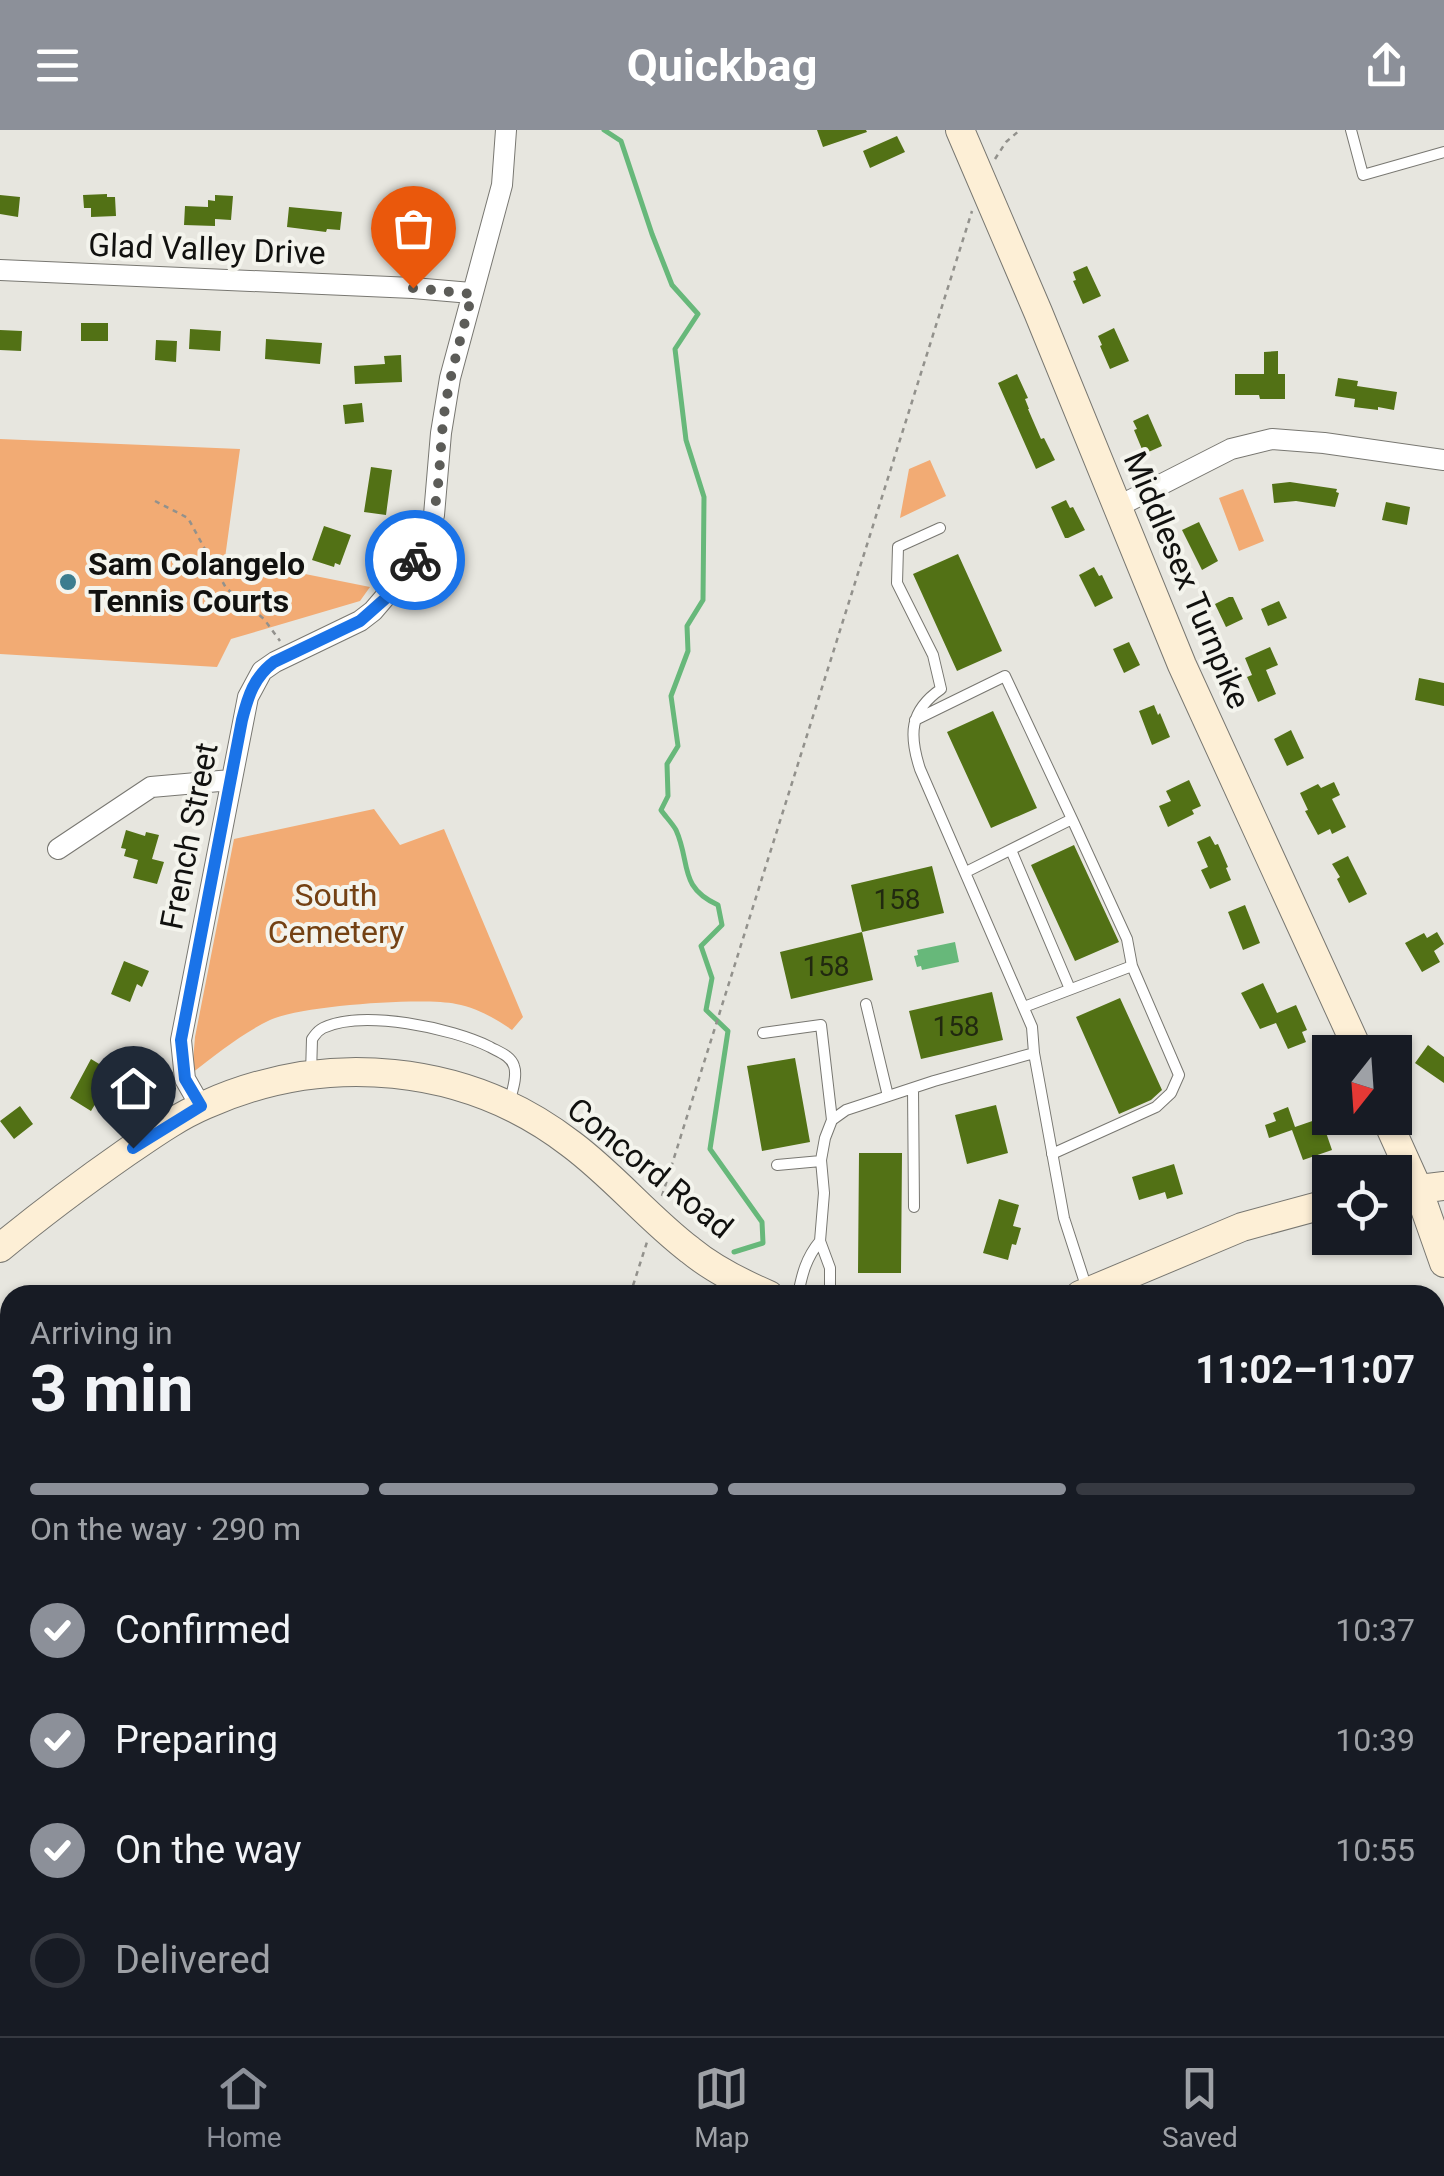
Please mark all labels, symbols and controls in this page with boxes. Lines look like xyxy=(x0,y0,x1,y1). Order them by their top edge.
icon: menu xyxy=(30,38,85,93)
icon: share xyxy=(1359,38,1414,93)
text: Quickbag xyxy=(627,39,817,92)
pin xyxy=(371,186,456,289)
icon: bag xyxy=(386,201,441,256)
street label: Glad Valley Drive xyxy=(88,226,326,272)
street label: Middlesex Turnpike xyxy=(1116,446,1258,714)
courier xyxy=(365,510,465,610)
icon: bike xyxy=(388,533,443,588)
place label: Sam Colangelo Tennis Courts xyxy=(88,545,305,620)
marker: Sam Colangelo Tennis Courts xyxy=(57,571,79,593)
street label: French Street xyxy=(152,740,226,932)
park label: South Cemetery xyxy=(268,876,404,951)
house number: 158 xyxy=(873,883,921,916)
house number: 158 xyxy=(802,950,850,983)
house number: 158 xyxy=(932,1010,980,1043)
north arrow xyxy=(1312,1035,1412,1135)
map controls xyxy=(1312,1035,1412,1255)
pin xyxy=(91,1046,176,1149)
icon: home xyxy=(106,1061,161,1116)
street label: Concord Road xyxy=(560,1090,740,1246)
button: locate xyxy=(1312,1155,1412,1255)
text: Arriving in xyxy=(30,1314,173,1352)
text: 11:02–11:07 xyxy=(1195,1348,1415,1392)
text: 3 min xyxy=(30,1351,193,1427)
text: On the way · 290 m xyxy=(30,1510,301,1548)
icon: check xyxy=(30,1603,85,1658)
text: Confirmed xyxy=(115,1608,291,1652)
text: 10:37 xyxy=(1335,1611,1415,1649)
icon: check xyxy=(30,1713,85,1768)
text: Preparing xyxy=(115,1718,278,1762)
text: 10:39 xyxy=(1335,1721,1415,1759)
icon: check xyxy=(30,1823,85,1878)
text: On the way xyxy=(115,1828,301,1872)
text: 10:55 xyxy=(1335,1831,1415,1869)
text: Delivered xyxy=(115,1938,271,1982)
tab: Home xyxy=(206,2061,282,2154)
tab: Map xyxy=(694,2061,750,2154)
tab: Saved xyxy=(1162,2061,1238,2154)

